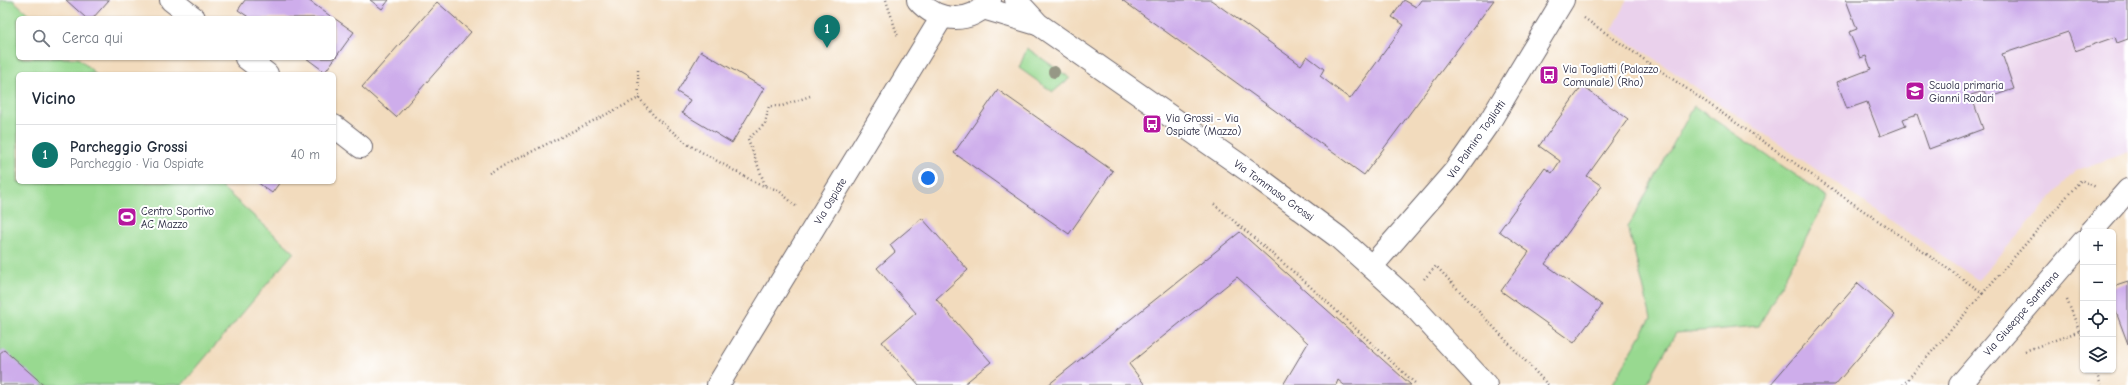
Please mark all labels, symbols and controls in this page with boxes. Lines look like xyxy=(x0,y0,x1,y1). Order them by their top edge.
pin: 1 xyxy=(814,15,840,48)
search box xyxy=(16,16,336,60)
icon: search xyxy=(30,27,52,49)
text: Cerca qui xyxy=(62,29,123,47)
place label: Via Togliatti (Palazzo Comunale) (Rho) xyxy=(1563,63,1659,89)
bus stop icon: Via Togliatti (Palazzo Comunale) (Rho) xyxy=(1538,64,1560,86)
place label: Scuola primaria Gianni Rodari xyxy=(1929,79,2004,105)
school or university icon: Scuola primaria Gianni Rodari xyxy=(1904,80,1926,102)
text: Vicino xyxy=(32,89,75,108)
street label: Via Palmiro Togliatti xyxy=(1445,98,1508,181)
place label: Via Grossi - Via Ospiate (Mazzo) xyxy=(1166,112,1241,138)
bus stop icon: Via Grossi - Via Ospiate (Mazzo) xyxy=(1141,113,1163,135)
text: Parcheggio Grossi xyxy=(70,138,188,156)
text: 1 xyxy=(42,147,48,162)
text: 40 m xyxy=(291,147,320,162)
text: Parcheggio · Via Ospiate xyxy=(70,156,204,171)
street label: Via Tommaso Grossi xyxy=(1231,157,1316,224)
your location xyxy=(918,168,938,188)
street label: Via Ospiate xyxy=(812,175,850,227)
place label: Centro Sportivo AC Mazzo xyxy=(141,205,214,231)
sports icon: Centro Sportivo AC Mazzo xyxy=(116,206,138,228)
map controls xyxy=(2080,229,2116,373)
button: + xyxy=(2080,229,2116,265)
button: − xyxy=(2080,265,2116,301)
street label: Via Giuseppe Sartirana xyxy=(1981,268,2062,358)
button: locate xyxy=(2080,301,2116,337)
button: layers xyxy=(2080,337,2116,373)

